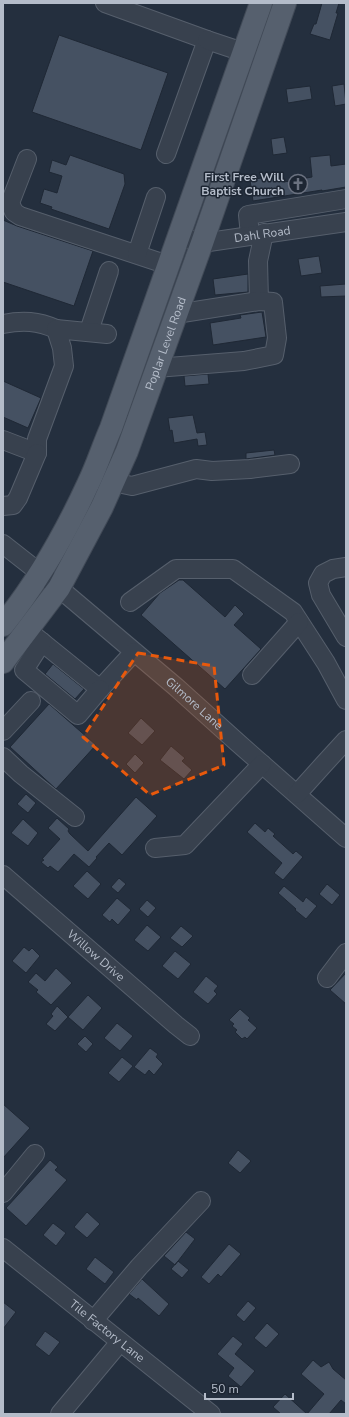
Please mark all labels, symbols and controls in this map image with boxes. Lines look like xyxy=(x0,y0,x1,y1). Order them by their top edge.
place label: First Free Will Baptist Church xyxy=(201,169,284,199)
church icon: First Free Will Baptist Church xyxy=(287,173,309,195)
street label: Dahl Road xyxy=(233,222,292,246)
street label: Poplar Level Road xyxy=(142,295,190,393)
street label: Gilmore Lane xyxy=(162,674,226,733)
street label: Willow Drive xyxy=(64,926,128,985)
street label: Tile Factory Lane xyxy=(66,1296,148,1366)
scale bar xyxy=(205,1375,293,1401)
text: 50 m xyxy=(211,1381,239,1397)

